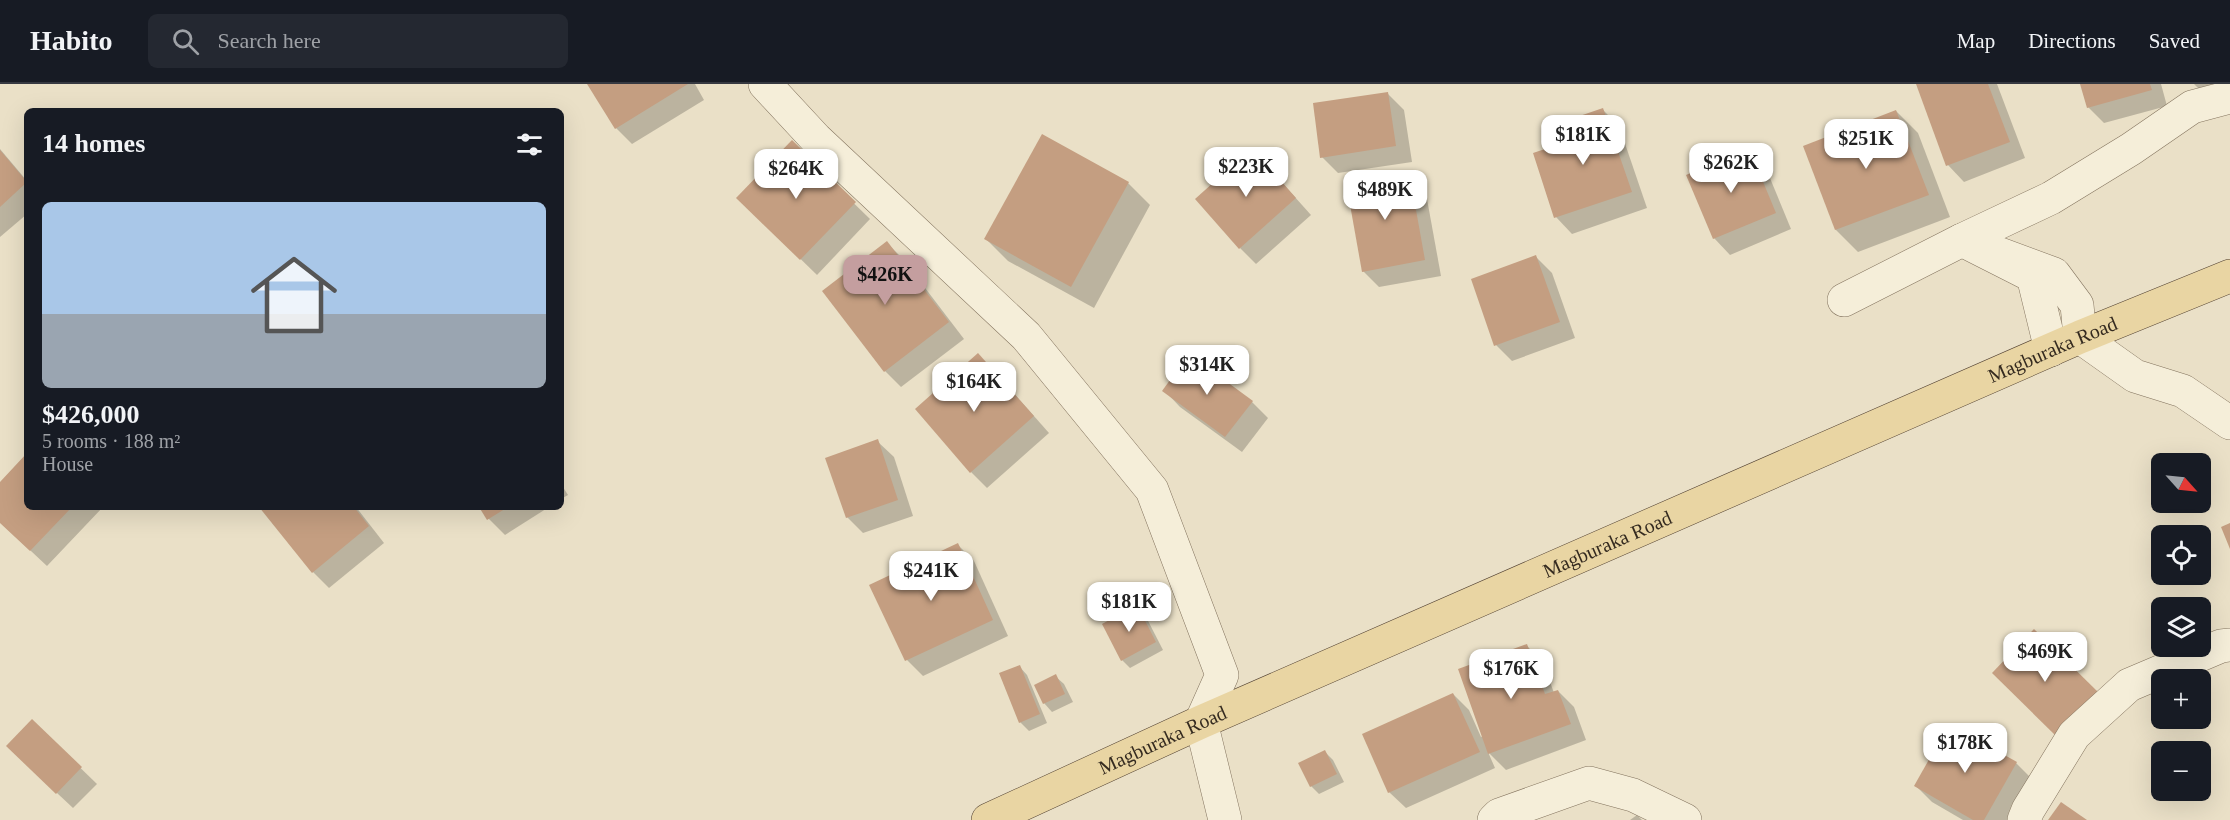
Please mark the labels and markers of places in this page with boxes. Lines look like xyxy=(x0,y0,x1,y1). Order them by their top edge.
pin: $181K xyxy=(1541,115,1625,166)
pin: $251K xyxy=(1824,119,1908,170)
pin: $262K xyxy=(1689,143,1773,194)
pin: $223K xyxy=(1204,147,1288,198)
pin: $264K xyxy=(754,149,838,200)
pin: $489K xyxy=(1343,170,1427,221)
pin: $426K xyxy=(843,255,927,306)
pin: $314K xyxy=(1165,345,1249,396)
pin: $164K xyxy=(932,362,1016,413)
pin: $241K xyxy=(889,551,973,602)
pin: $181K xyxy=(1087,582,1171,633)
pin: $469K xyxy=(2003,632,2087,683)
pin: $176K xyxy=(1469,649,1553,700)
pin: $178K xyxy=(1923,723,2007,774)

